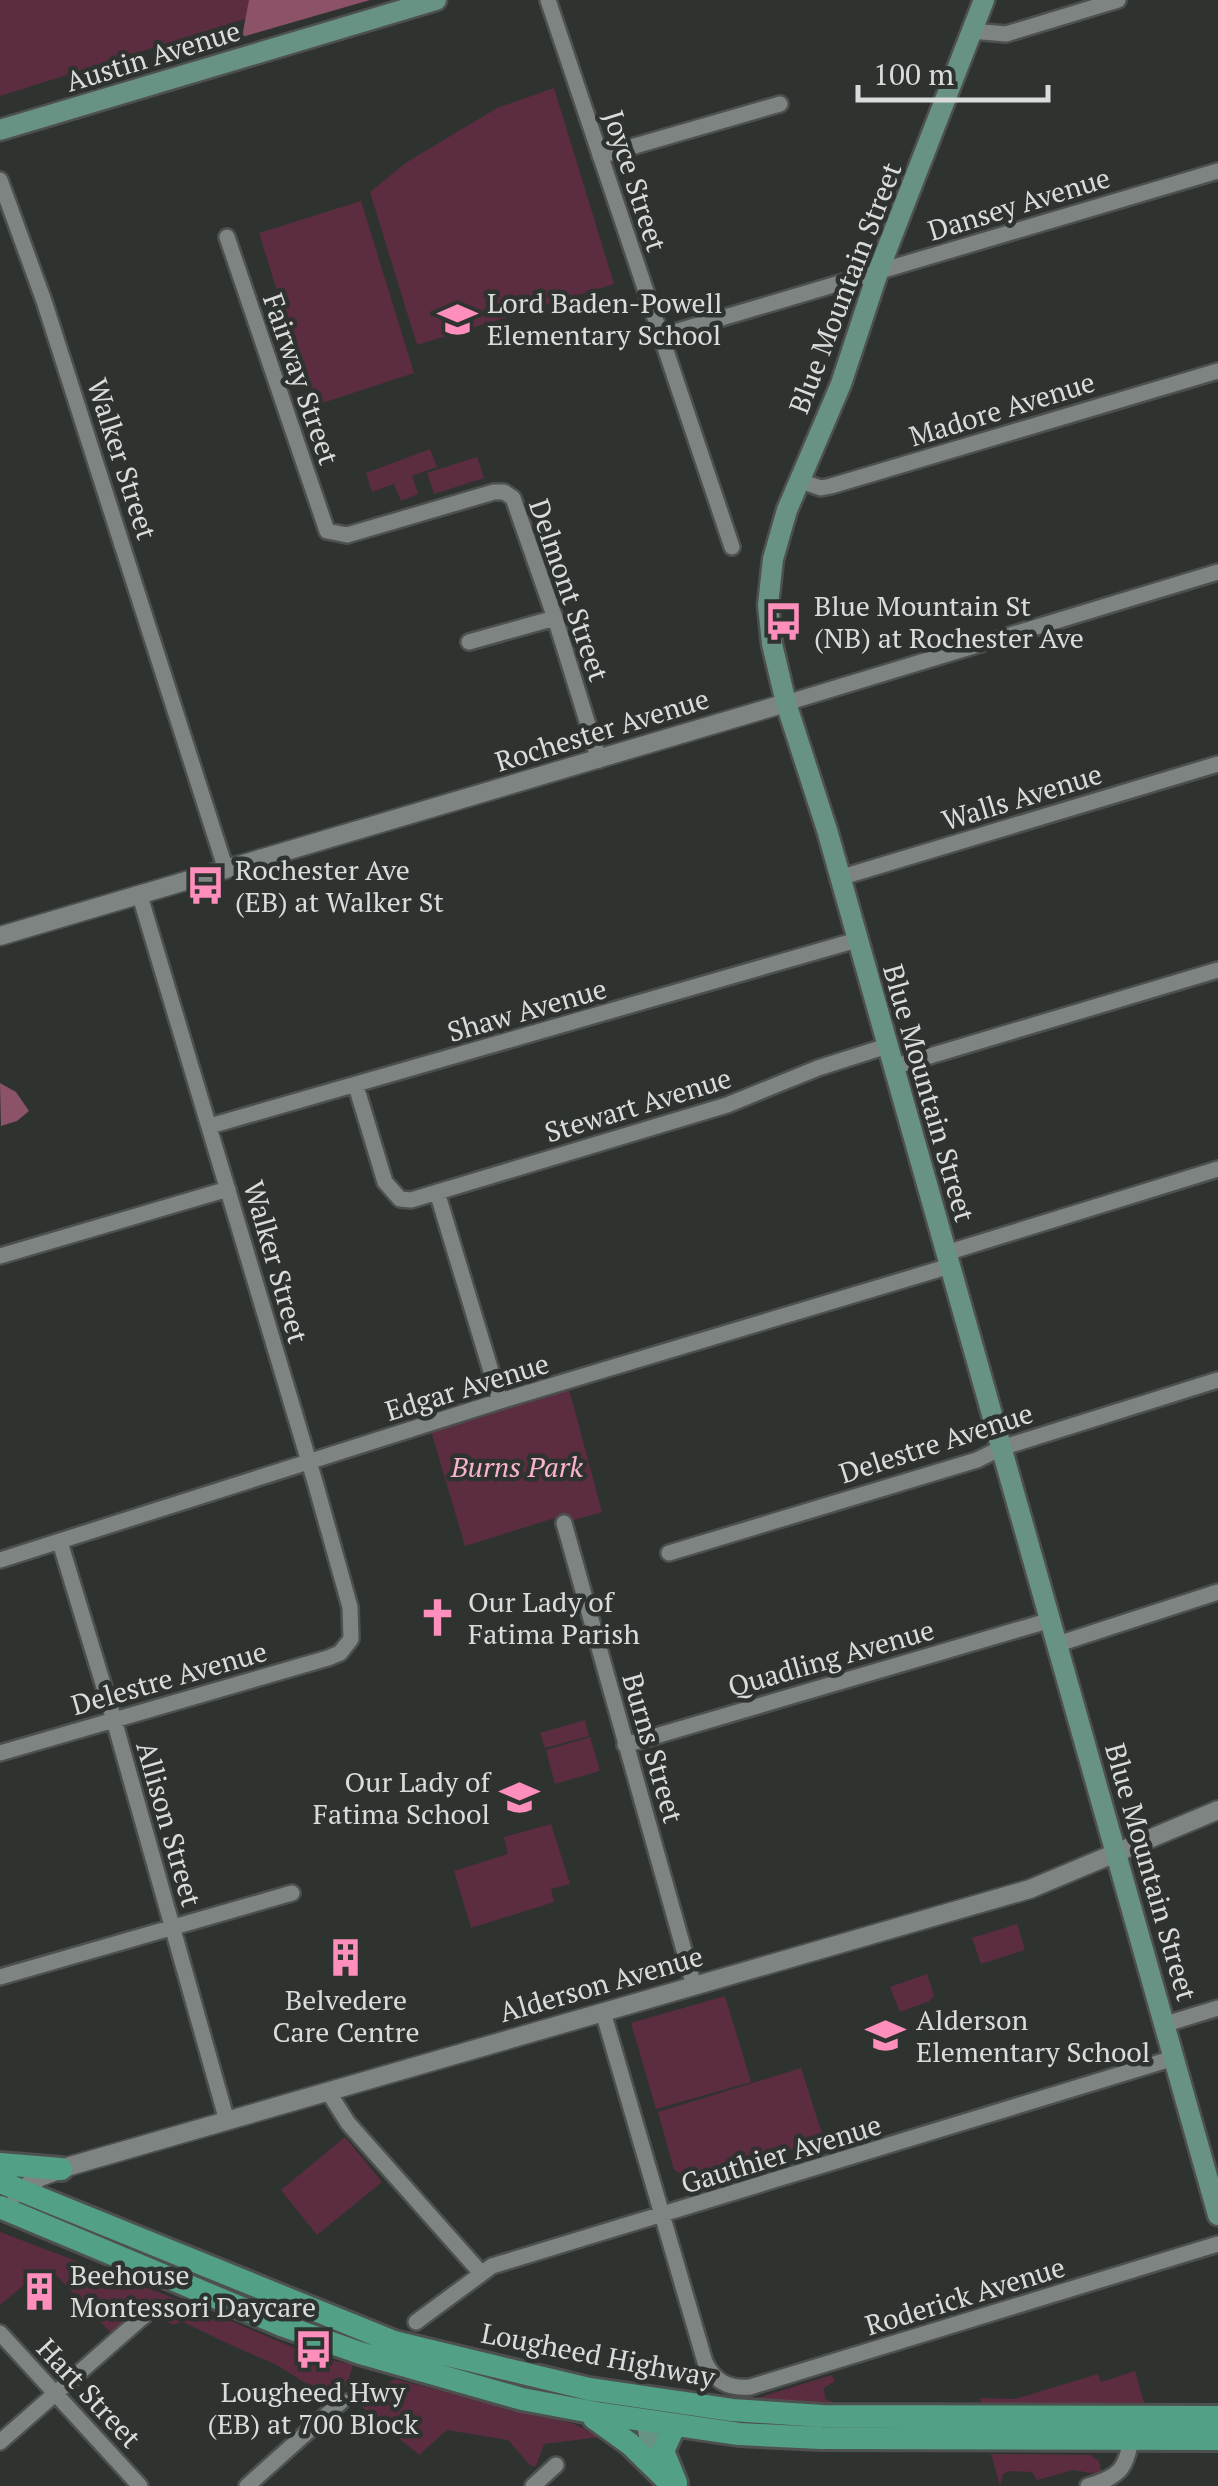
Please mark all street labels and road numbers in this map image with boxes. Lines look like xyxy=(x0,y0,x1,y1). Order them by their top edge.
street label: Austin Avenue xyxy=(61,11,245,100)
street label: Joyce Street xyxy=(595,106,676,257)
street label: Blue Mountain Street xyxy=(780,156,910,419)
street label: Dansey Avenue xyxy=(923,158,1114,249)
street label: Fairway Street xyxy=(255,288,348,470)
street label: Madore Avenue xyxy=(905,363,1099,454)
street label: Walker Street xyxy=(79,374,166,545)
street label: Delmont Street xyxy=(521,494,618,687)
street label: Rochester Avenue xyxy=(490,679,713,780)
street label: Walls Avenue xyxy=(937,755,1106,838)
street label: Blue Mountain Street xyxy=(875,960,984,1226)
street label: Shaw Avenue xyxy=(443,969,611,1050)
street label: Stewart Avenue xyxy=(540,1059,736,1150)
street label: Walker Street xyxy=(236,1176,317,1348)
street label: Edgar Avenue xyxy=(380,1344,553,1429)
street label: Delestre Avenue xyxy=(834,1394,1037,1491)
street label: Quadling Avenue xyxy=(724,1610,938,1705)
street label: Delestre Avenue xyxy=(67,1632,271,1723)
street label: Burns Street xyxy=(614,1669,693,1828)
street label: Allison Street xyxy=(128,1737,211,1911)
street label: Blue Mountain Street xyxy=(1097,1739,1206,2005)
street label: Alderson Avenue xyxy=(495,1937,707,2030)
street label: Gauthier Avenue xyxy=(676,2105,885,2202)
street label: Roderick Avenue xyxy=(860,2248,1069,2343)
street label: Lougheed Highway xyxy=(478,2314,719,2395)
street label: Hart Street xyxy=(29,2330,150,2456)

